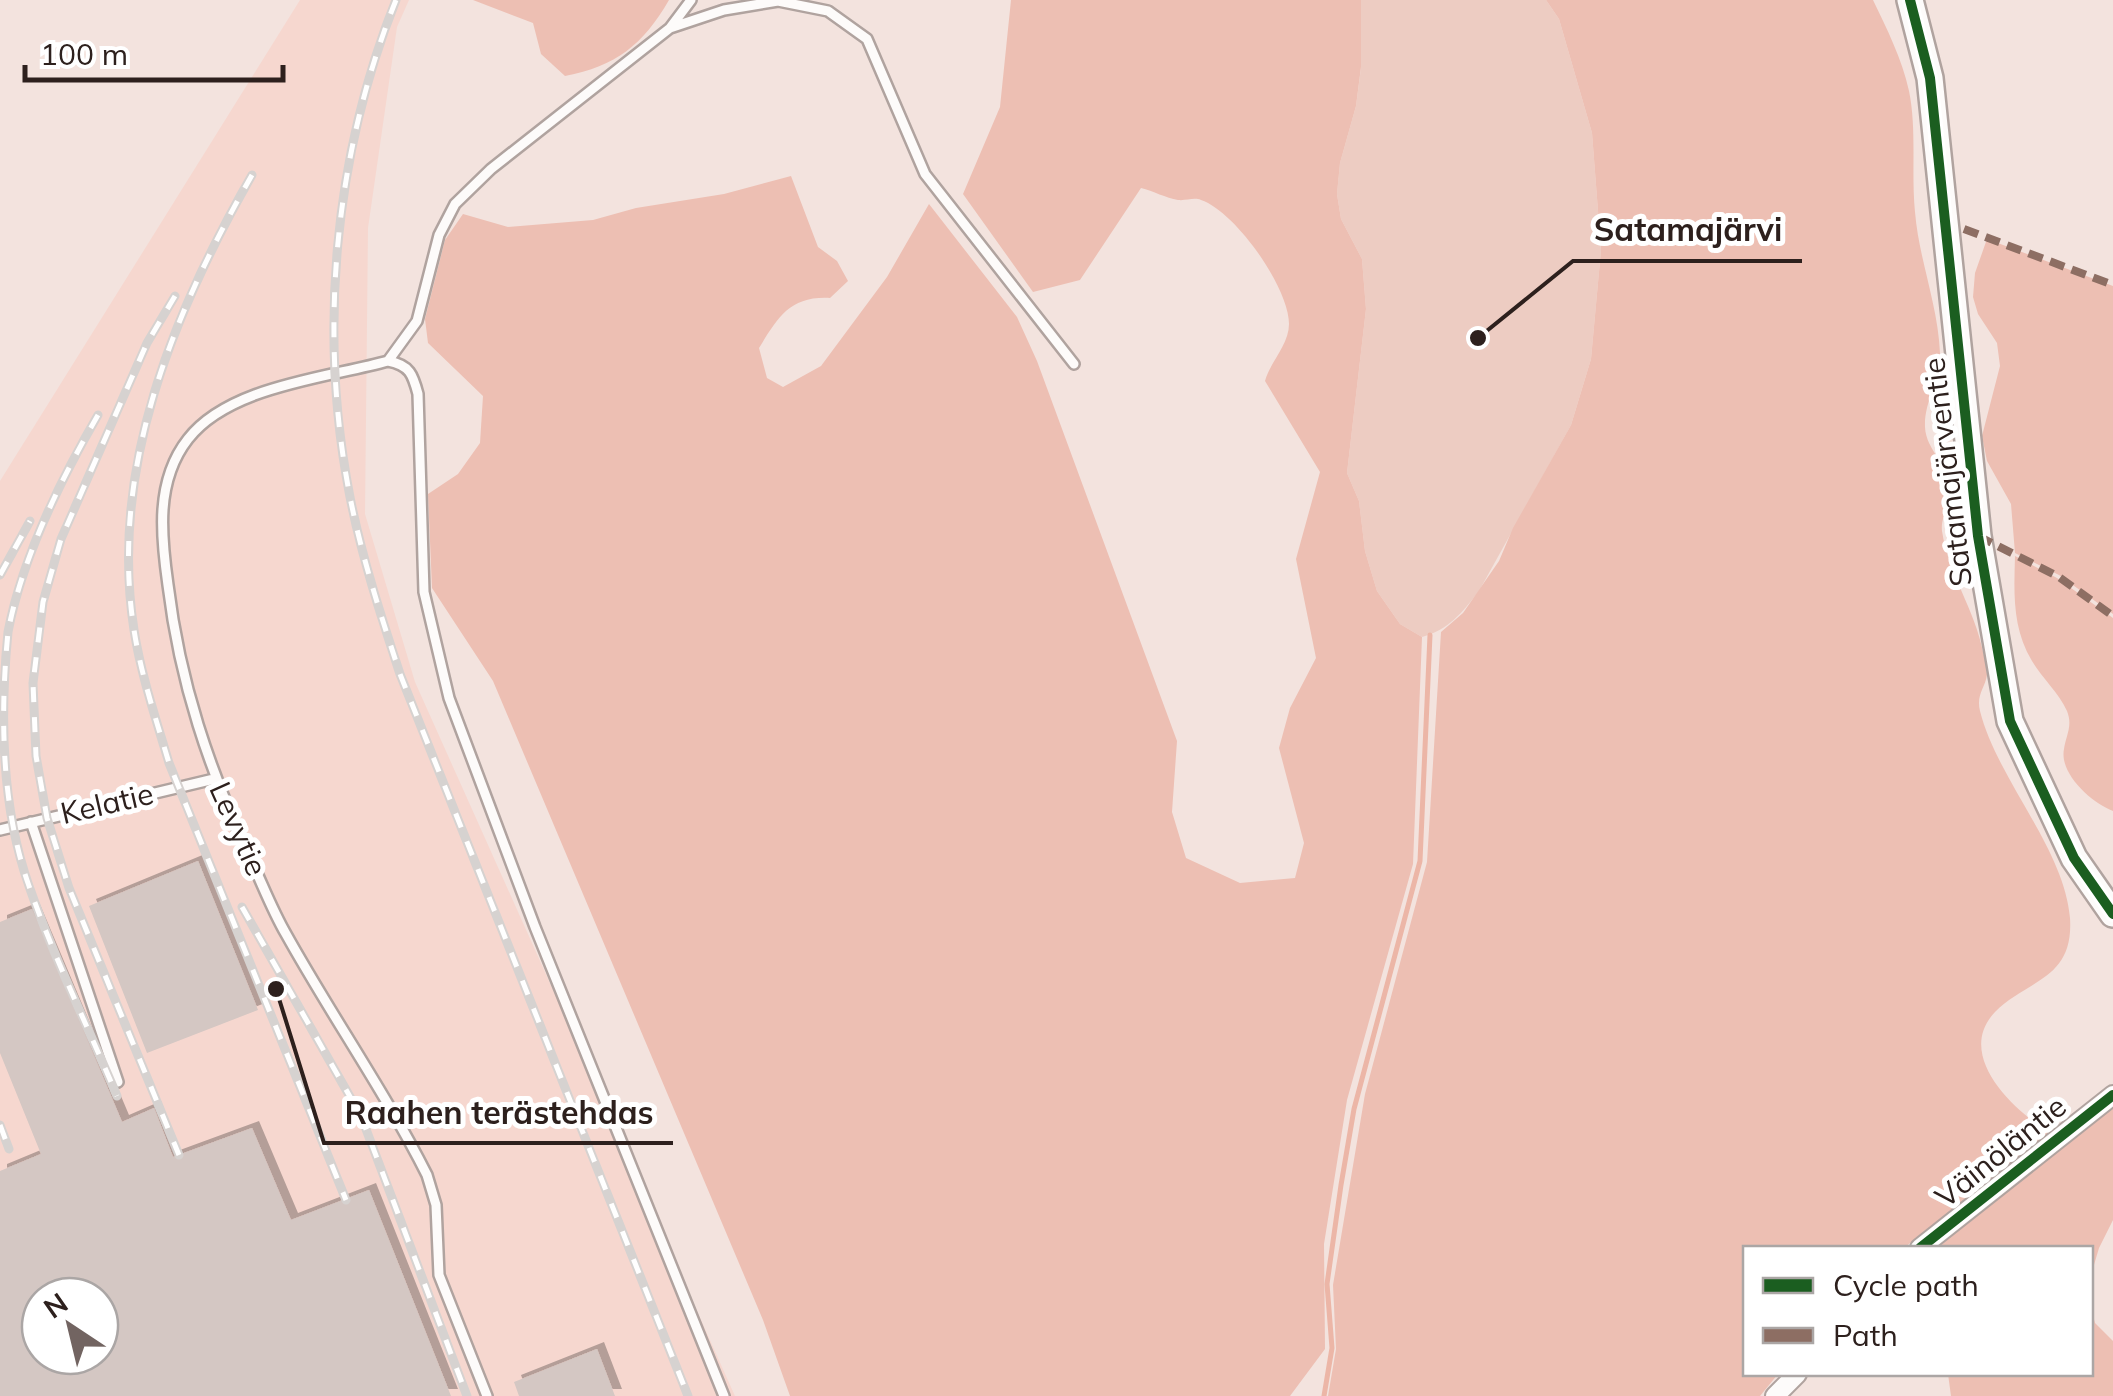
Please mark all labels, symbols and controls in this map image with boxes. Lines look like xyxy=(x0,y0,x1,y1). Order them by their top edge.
scale bar xyxy=(25,20,282,82)
text: 100 m xyxy=(40,35,128,73)
callout: Satamajärvi xyxy=(1573,199,1802,261)
text: Satamajärvi xyxy=(1594,209,1782,249)
street label: Satamajärventie xyxy=(1914,356,1980,589)
street label: Kelatie xyxy=(57,774,157,832)
street label: Levytie xyxy=(201,776,276,881)
callout: Raahen terästehdas xyxy=(324,1081,673,1143)
street label: Väinöläntie xyxy=(1927,1087,2074,1216)
text: Raahen terästehdas xyxy=(344,1092,654,1132)
legend xyxy=(1743,1246,2093,1376)
text: Cycle path xyxy=(1833,1266,1979,1304)
north arrow xyxy=(20,1276,120,1376)
text: N xyxy=(37,1285,74,1326)
text: Path xyxy=(1833,1316,1898,1354)

